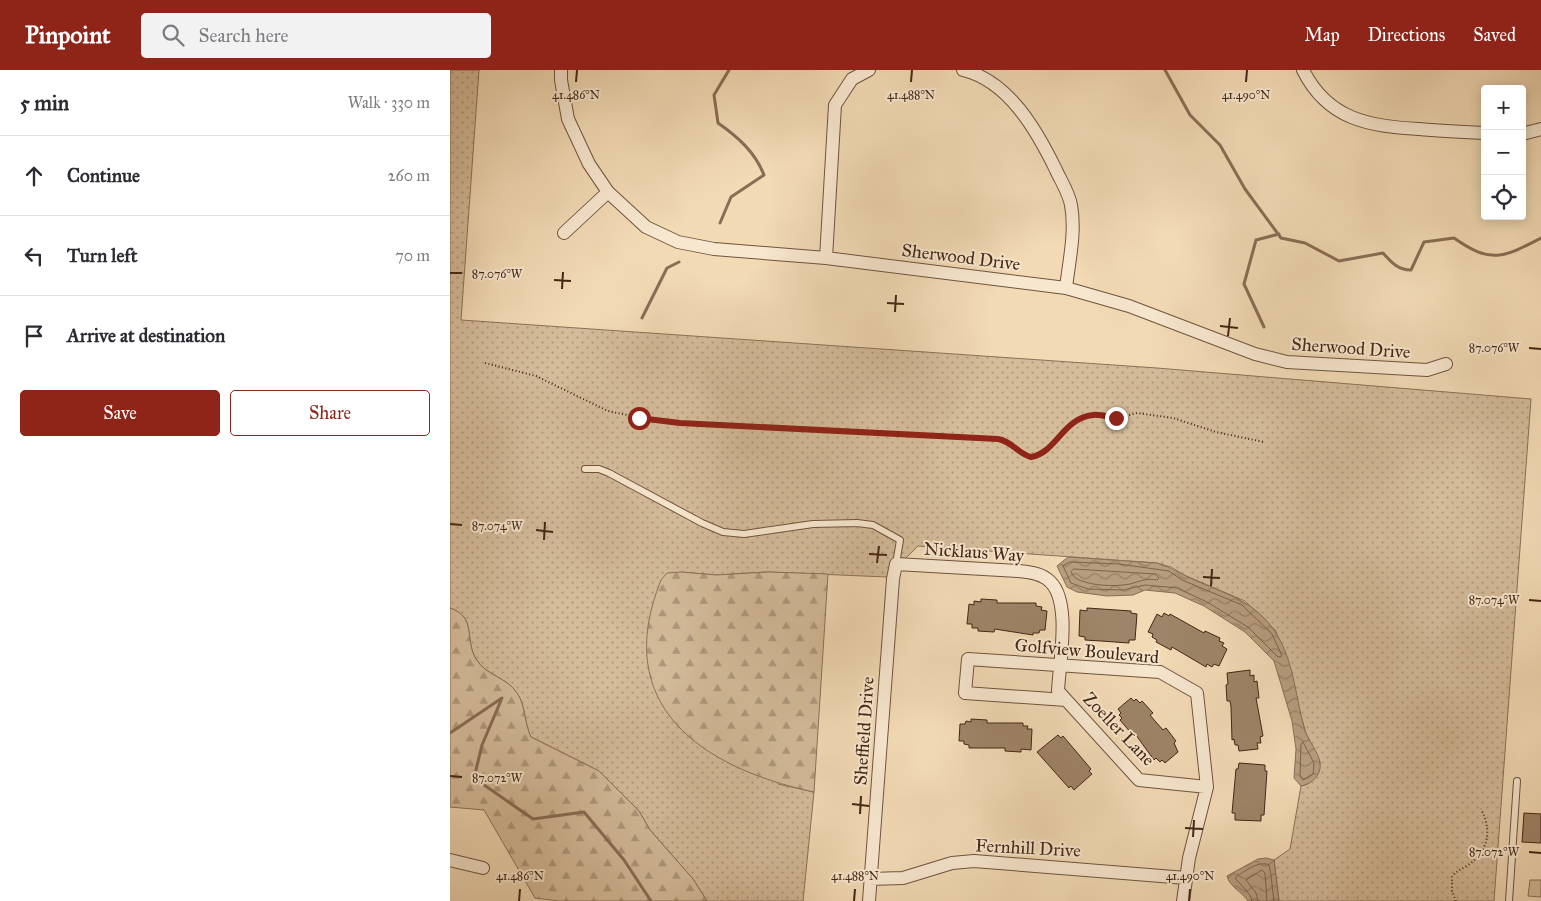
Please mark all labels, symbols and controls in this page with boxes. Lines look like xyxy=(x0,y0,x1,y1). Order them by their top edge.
search box xyxy=(141,13,491,58)
text: Pinpoint xyxy=(25,20,111,50)
icon: search xyxy=(159,21,187,49)
text: Search here xyxy=(199,24,289,47)
text: Map xyxy=(1304,24,1340,46)
text: Directions xyxy=(1368,24,1445,46)
text: Saved xyxy=(1473,24,1516,46)
map controls xyxy=(1481,85,1526,220)
button: + xyxy=(1481,85,1526,130)
text: 41.486°N xyxy=(552,88,600,102)
text: 41.488°N xyxy=(887,88,935,102)
text: 41.490°N xyxy=(1222,88,1270,102)
text: 5 min xyxy=(20,90,69,116)
text: Walk · 330 m xyxy=(348,93,430,112)
button: − xyxy=(1481,130,1526,175)
icon: ahead xyxy=(20,162,48,190)
text: Continue xyxy=(67,164,140,187)
text: 260 m xyxy=(388,166,430,185)
button: locate xyxy=(1481,175,1526,220)
street label: Sherwood Drive xyxy=(900,239,1022,275)
icon: left xyxy=(20,242,48,270)
text: Turn left xyxy=(67,244,137,267)
text: 70 m xyxy=(395,246,430,265)
text: 87.076°W xyxy=(472,267,523,281)
icon: arrive xyxy=(20,322,48,350)
text: Arrive at destination xyxy=(67,324,225,347)
street label: Sherwood Drive xyxy=(1291,333,1411,363)
text: 87.076°W xyxy=(1469,341,1520,355)
button: Save xyxy=(20,390,220,436)
button: Share xyxy=(230,390,430,436)
route start xyxy=(628,407,651,430)
route end xyxy=(1105,407,1128,430)
text: 87.074°W xyxy=(472,519,523,533)
street label: Nicklaus Way xyxy=(923,538,1025,567)
text: 87.074°W xyxy=(1469,593,1520,607)
street label: Golfview Boulevard xyxy=(1014,634,1160,668)
street label: Sheffield Drive xyxy=(849,676,879,786)
street label: Zoeller Lane xyxy=(1078,688,1160,770)
text: 87.072°W xyxy=(472,771,523,785)
street label: Fernhill Drive xyxy=(975,834,1081,862)
text: 87.072°W xyxy=(1469,845,1520,859)
text: 41.486°N xyxy=(496,869,544,883)
text: 41.488°N xyxy=(831,869,879,883)
text: 41.490°N xyxy=(1166,869,1214,883)

